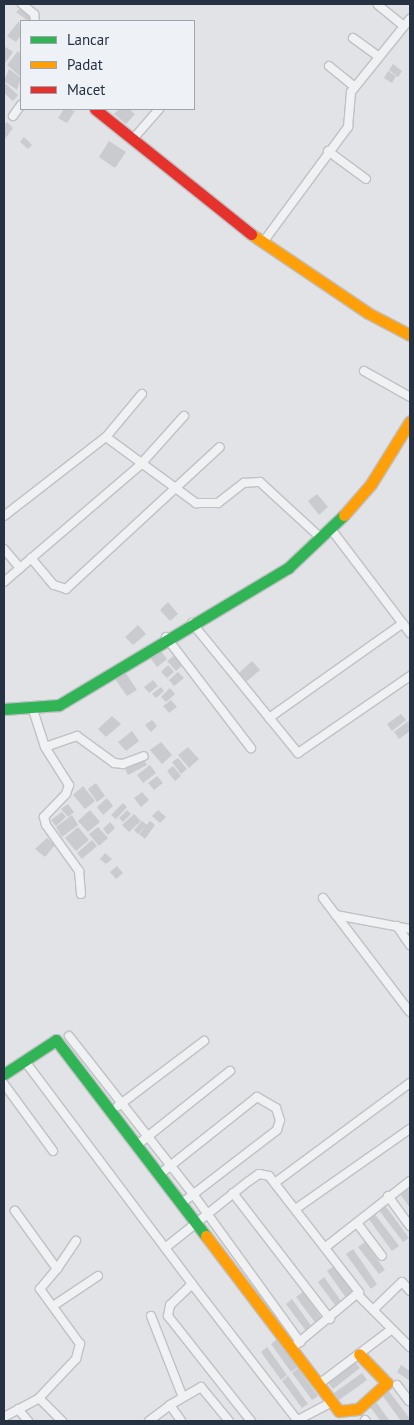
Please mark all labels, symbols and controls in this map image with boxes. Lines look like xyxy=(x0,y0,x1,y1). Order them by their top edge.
legend xyxy=(20,20,195,110)
text: Lancar xyxy=(67,30,109,49)
text: Padat xyxy=(67,55,103,74)
text: Macet xyxy=(67,80,105,99)

